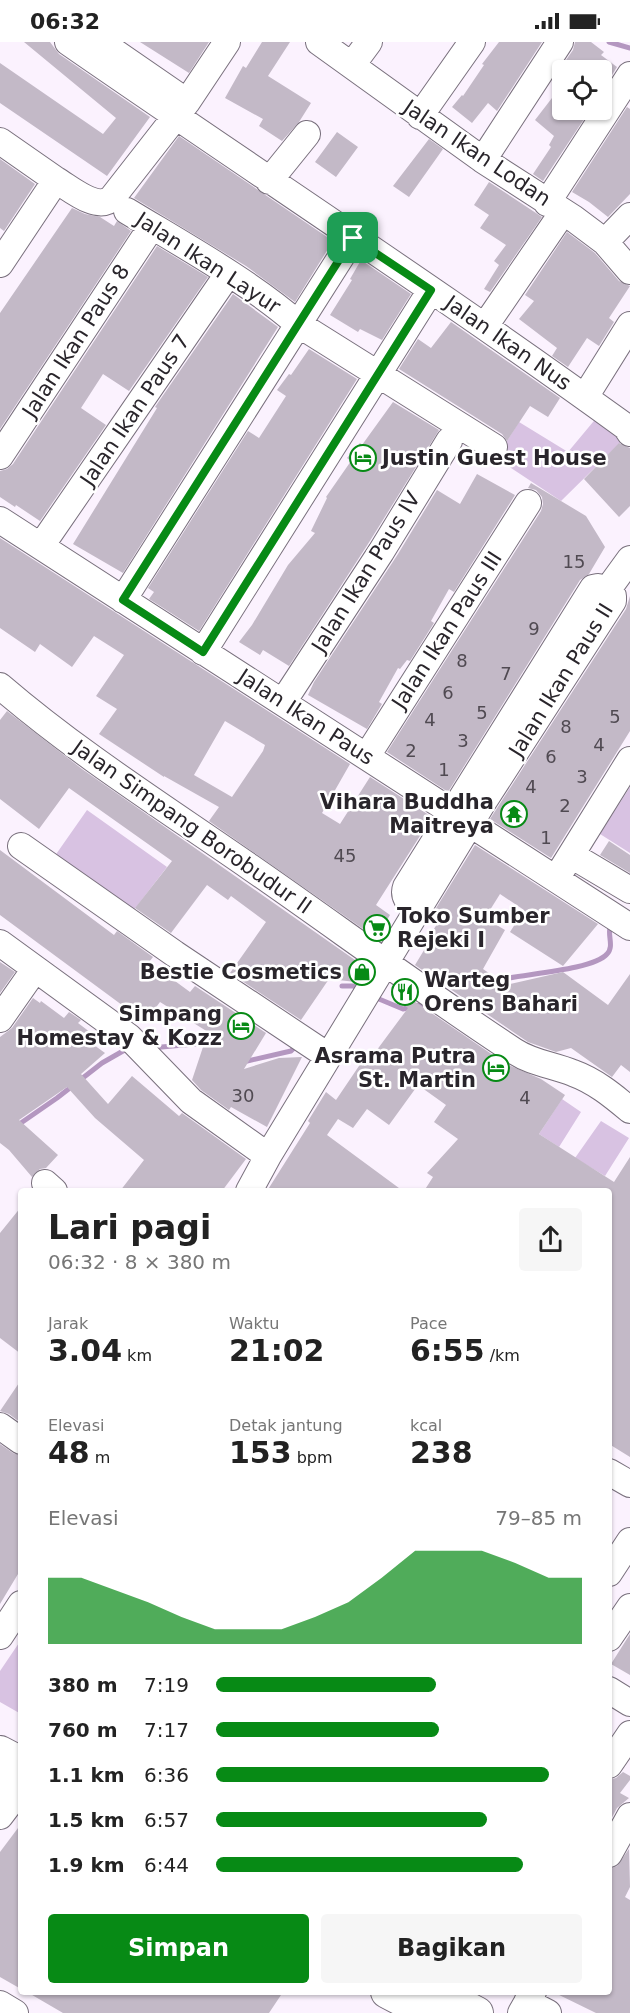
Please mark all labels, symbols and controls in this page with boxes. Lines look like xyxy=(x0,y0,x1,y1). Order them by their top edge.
text: 06:32 xyxy=(30,9,100,34)
map controls xyxy=(552,60,612,120)
button: locate xyxy=(552,60,612,120)
street label: Jalan Ikan Lodan xyxy=(397,94,555,211)
street label: Jalan Ikan Layur xyxy=(130,206,285,319)
pin xyxy=(327,212,378,263)
icon: arrive xyxy=(336,221,369,254)
street label: Jalan Ikan Paus 8 xyxy=(17,260,134,424)
street label: Jalan Ikan Nus xyxy=(439,289,576,395)
street label: Jalan Ikan Paus 7 xyxy=(74,330,195,492)
hotel icon: Justin Guest House xyxy=(348,443,378,473)
place label: Justin Guest House xyxy=(380,446,607,470)
street label: Jalan Ikan Paus IV xyxy=(306,487,425,658)
street label: Jalan Ikan Paus III xyxy=(386,547,507,715)
house number: 15 xyxy=(563,551,585,572)
street label: Jalan Ikan Paus II xyxy=(503,599,618,763)
house number: 9 xyxy=(528,618,540,639)
house number: 8 xyxy=(456,650,468,671)
street label: Jalan Ikan Paus xyxy=(232,663,379,770)
house number: 7 xyxy=(500,663,512,684)
house number: 6 xyxy=(442,682,454,703)
house number: 5 xyxy=(476,702,488,723)
house number: 5 xyxy=(609,706,621,727)
house number: 4 xyxy=(424,709,436,730)
house number: 8 xyxy=(560,716,572,737)
house number: 3 xyxy=(457,730,469,751)
street label: Jalan Simpang Borobudur II xyxy=(66,734,316,919)
house number: 4 xyxy=(593,734,605,755)
house number: 2 xyxy=(405,740,417,761)
house number: 6 xyxy=(545,746,557,767)
house number: 1 xyxy=(438,759,450,780)
house number: 3 xyxy=(576,766,588,787)
house number: 4 xyxy=(525,776,537,797)
place label: Vihara Buddha Maitreya xyxy=(320,790,494,838)
house number: 2 xyxy=(559,795,571,816)
temple icon: Vihara Buddha Maitreya xyxy=(499,799,529,829)
house number: 1 xyxy=(540,827,552,848)
house number: 45 xyxy=(334,845,356,866)
place label: Toko Sumber Rejeki I xyxy=(397,904,550,952)
supermarket icon: Toko Sumber Rejeki I xyxy=(362,913,392,943)
shop icon: Bestie Cosmetics xyxy=(347,957,377,987)
place label: Bestie Cosmetics xyxy=(140,960,342,984)
place label: Warteg Orens Bahari xyxy=(424,968,578,1016)
restaurant icon: Warteg Orens Bahari xyxy=(390,977,420,1007)
place label: Simpang Homestay & Kozz xyxy=(16,1002,222,1050)
hotel icon: Simpang Homestay & Kozz xyxy=(226,1011,256,1041)
place label: Asrama Putra St. Martin xyxy=(314,1044,476,1092)
hotel icon: Asrama Putra St. Martin xyxy=(481,1053,511,1083)
house number: 30 xyxy=(232,1085,254,1106)
house number: 4 xyxy=(519,1087,531,1108)
text: Lari pagi xyxy=(48,1208,211,1247)
button: share xyxy=(519,1208,582,1271)
text: 06:32 · 8 × 380 m xyxy=(48,1250,231,1274)
text: Jarak xyxy=(48,1314,88,1333)
text: Waktu xyxy=(229,1314,279,1333)
text: Pace xyxy=(410,1314,447,1333)
text: 3.04 xyxy=(48,1333,122,1368)
text: 21:02 xyxy=(229,1333,325,1368)
text: 6:55 xyxy=(410,1333,485,1368)
text: km xyxy=(122,1346,152,1365)
text: /km xyxy=(485,1346,520,1365)
text: Elevasi xyxy=(48,1416,104,1435)
text: Detak jantung xyxy=(229,1416,343,1435)
text: kcal xyxy=(410,1416,442,1435)
text: 48 xyxy=(48,1435,90,1470)
text: 153 xyxy=(229,1435,292,1470)
text: 238 xyxy=(410,1435,473,1470)
text: m xyxy=(90,1448,110,1467)
text: bpm xyxy=(292,1448,333,1467)
text: Elevasi xyxy=(48,1506,119,1530)
text: 79–85 m xyxy=(495,1506,582,1530)
text: 380 m xyxy=(48,1673,118,1697)
text: 7:19 xyxy=(144,1673,189,1697)
text: 760 m xyxy=(48,1718,118,1742)
text: 7:17 xyxy=(144,1718,189,1742)
text: 1.1 km xyxy=(48,1763,125,1787)
text: 6:36 xyxy=(144,1763,189,1787)
text: 1.5 km xyxy=(48,1808,125,1832)
text: 6:57 xyxy=(144,1808,189,1832)
text: 1.9 km xyxy=(48,1853,125,1877)
text: 6:44 xyxy=(144,1853,189,1877)
button: Simpan xyxy=(48,1914,309,1983)
button: Bagikan xyxy=(321,1914,582,1983)

